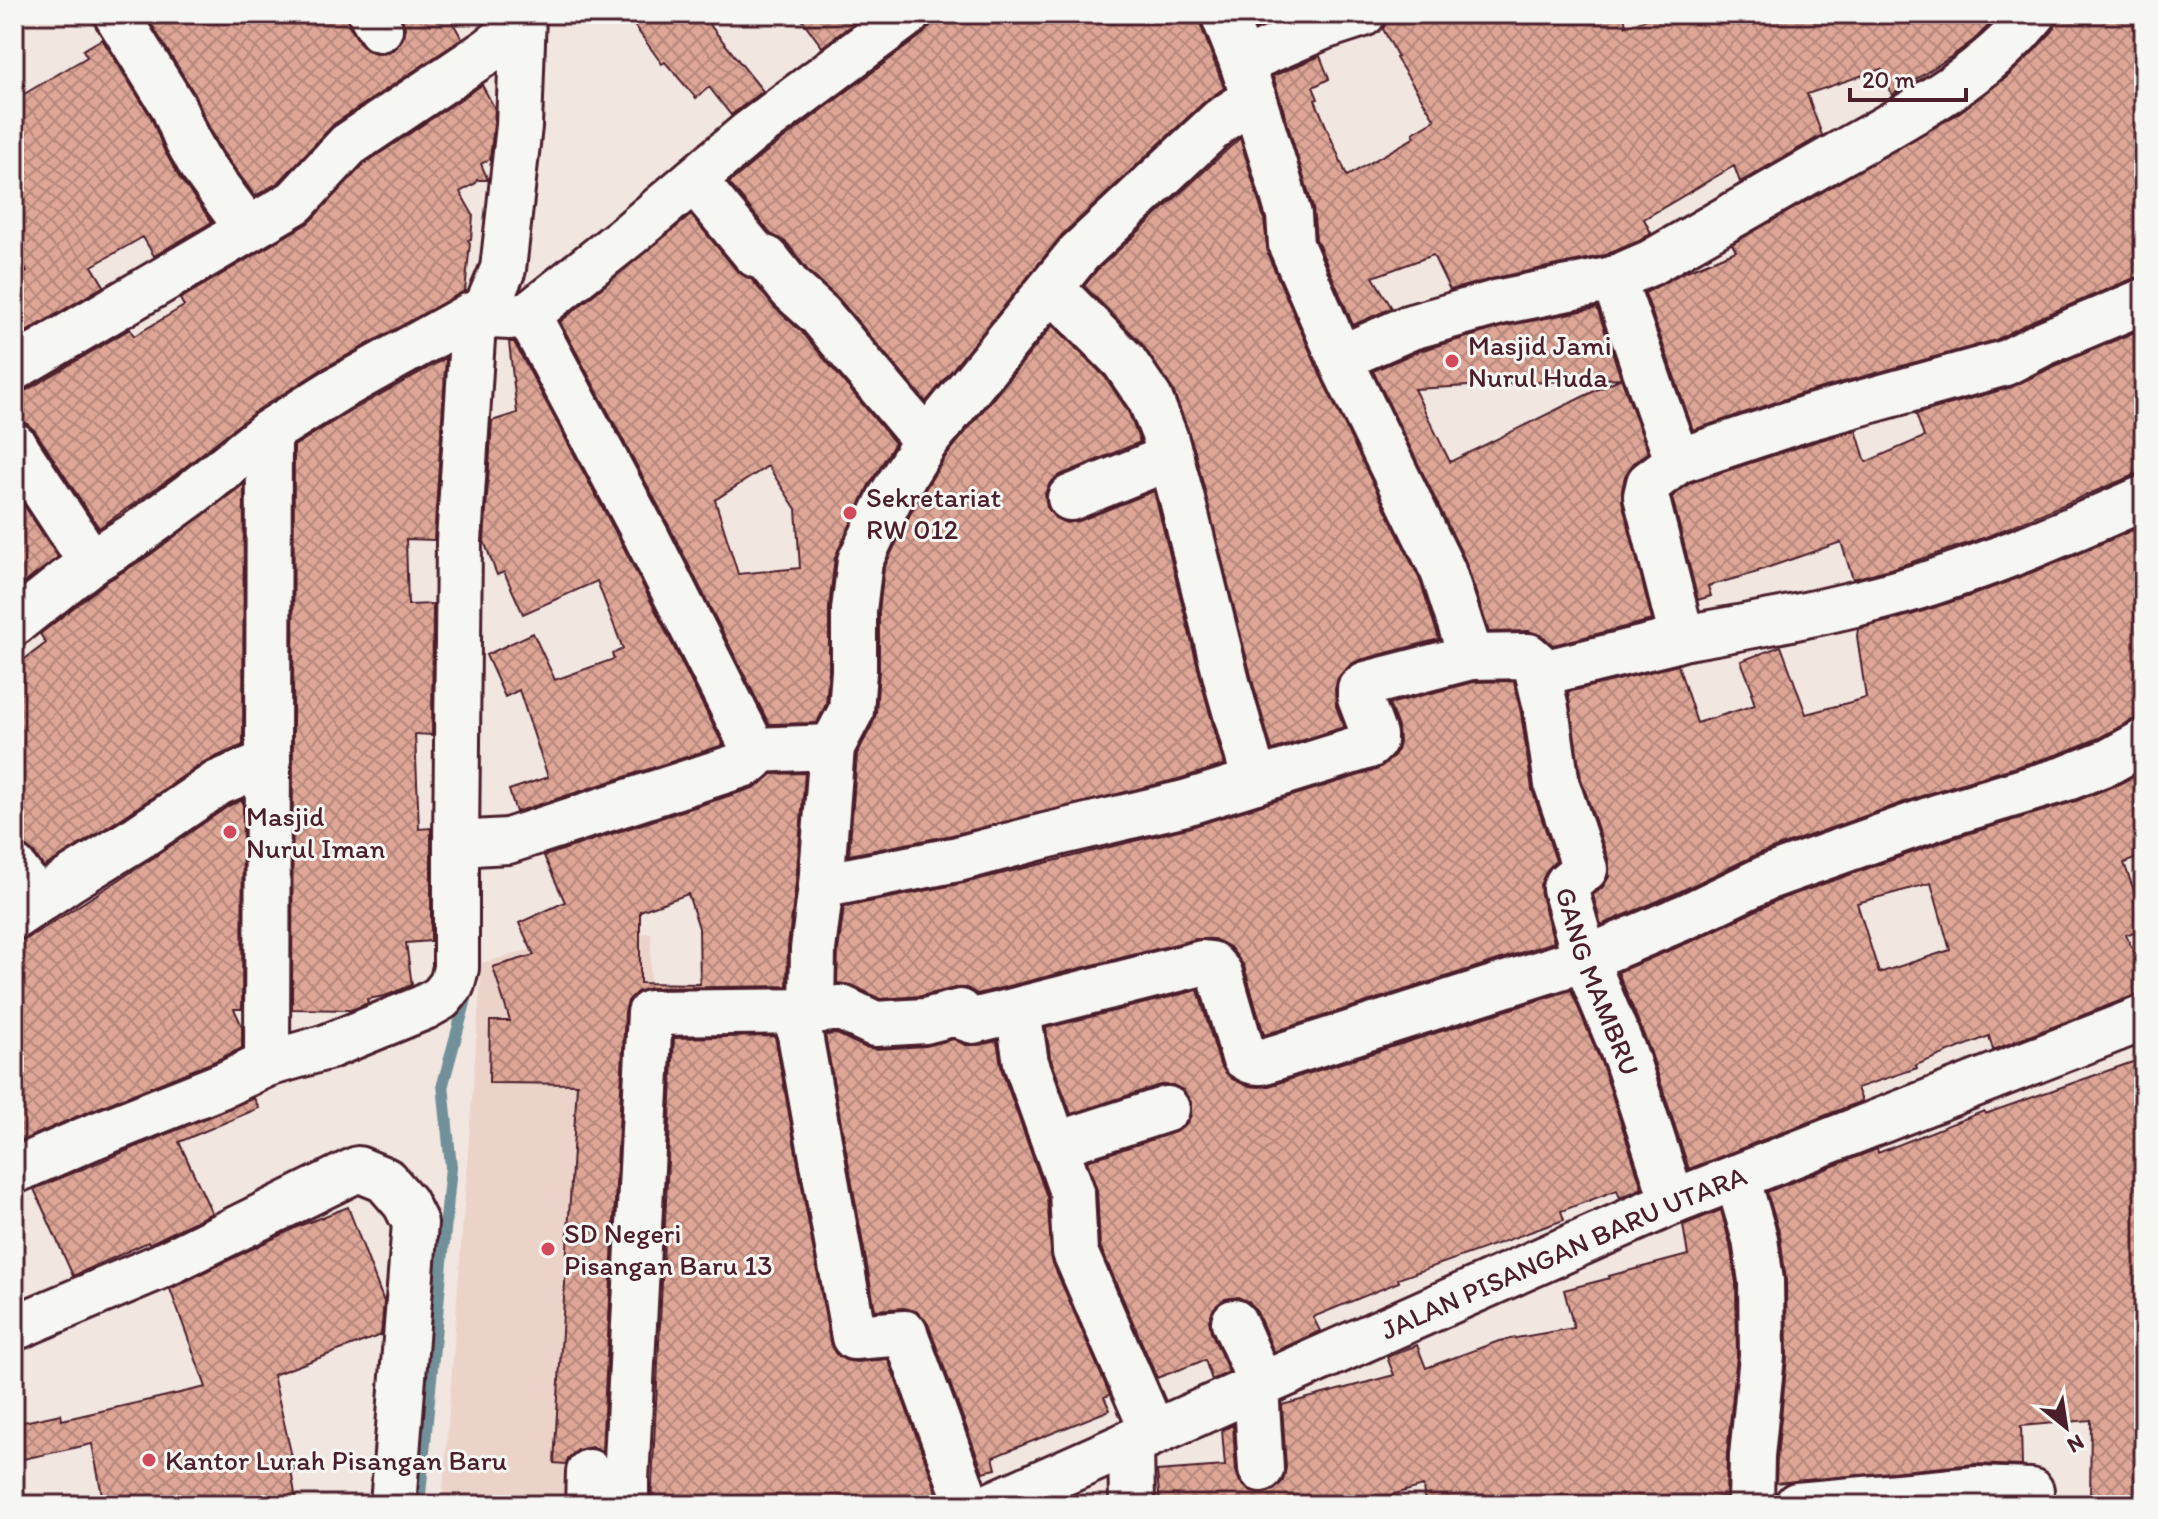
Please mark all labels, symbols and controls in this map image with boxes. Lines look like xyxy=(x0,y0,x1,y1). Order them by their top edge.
scale bar xyxy=(1850,52,1966,102)
text: 20 m xyxy=(1862,65,1915,94)
place label: Masjid Jami Nurul Huda xyxy=(1468,328,1612,394)
marker: Masjid Jami Nurul Huda xyxy=(1443,352,1461,370)
place label: Sekretariat RW 012 xyxy=(866,480,1001,546)
marker: Sekretariat RW 012 xyxy=(841,504,859,522)
place label: Masjid Nurul Iman xyxy=(246,799,386,865)
marker: Masjid Nurul Iman xyxy=(221,823,239,841)
street label: GANG MAMBRU xyxy=(1549,883,1647,1079)
street label: JALAN PISANGAN BARU UTARA xyxy=(1376,1158,1751,1347)
place label: SD Negeri Pisangan Baru 13 xyxy=(564,1216,772,1282)
marker: SD Negeri Pisangan Baru 13 xyxy=(539,1240,557,1258)
north arrow xyxy=(2026,1387,2106,1467)
text: N xyxy=(2063,1428,2089,1459)
place label: Kantor Lurah Pisangan Baru xyxy=(165,1443,508,1477)
marker: Kantor Lurah Pisangan Baru xyxy=(140,1451,158,1469)

